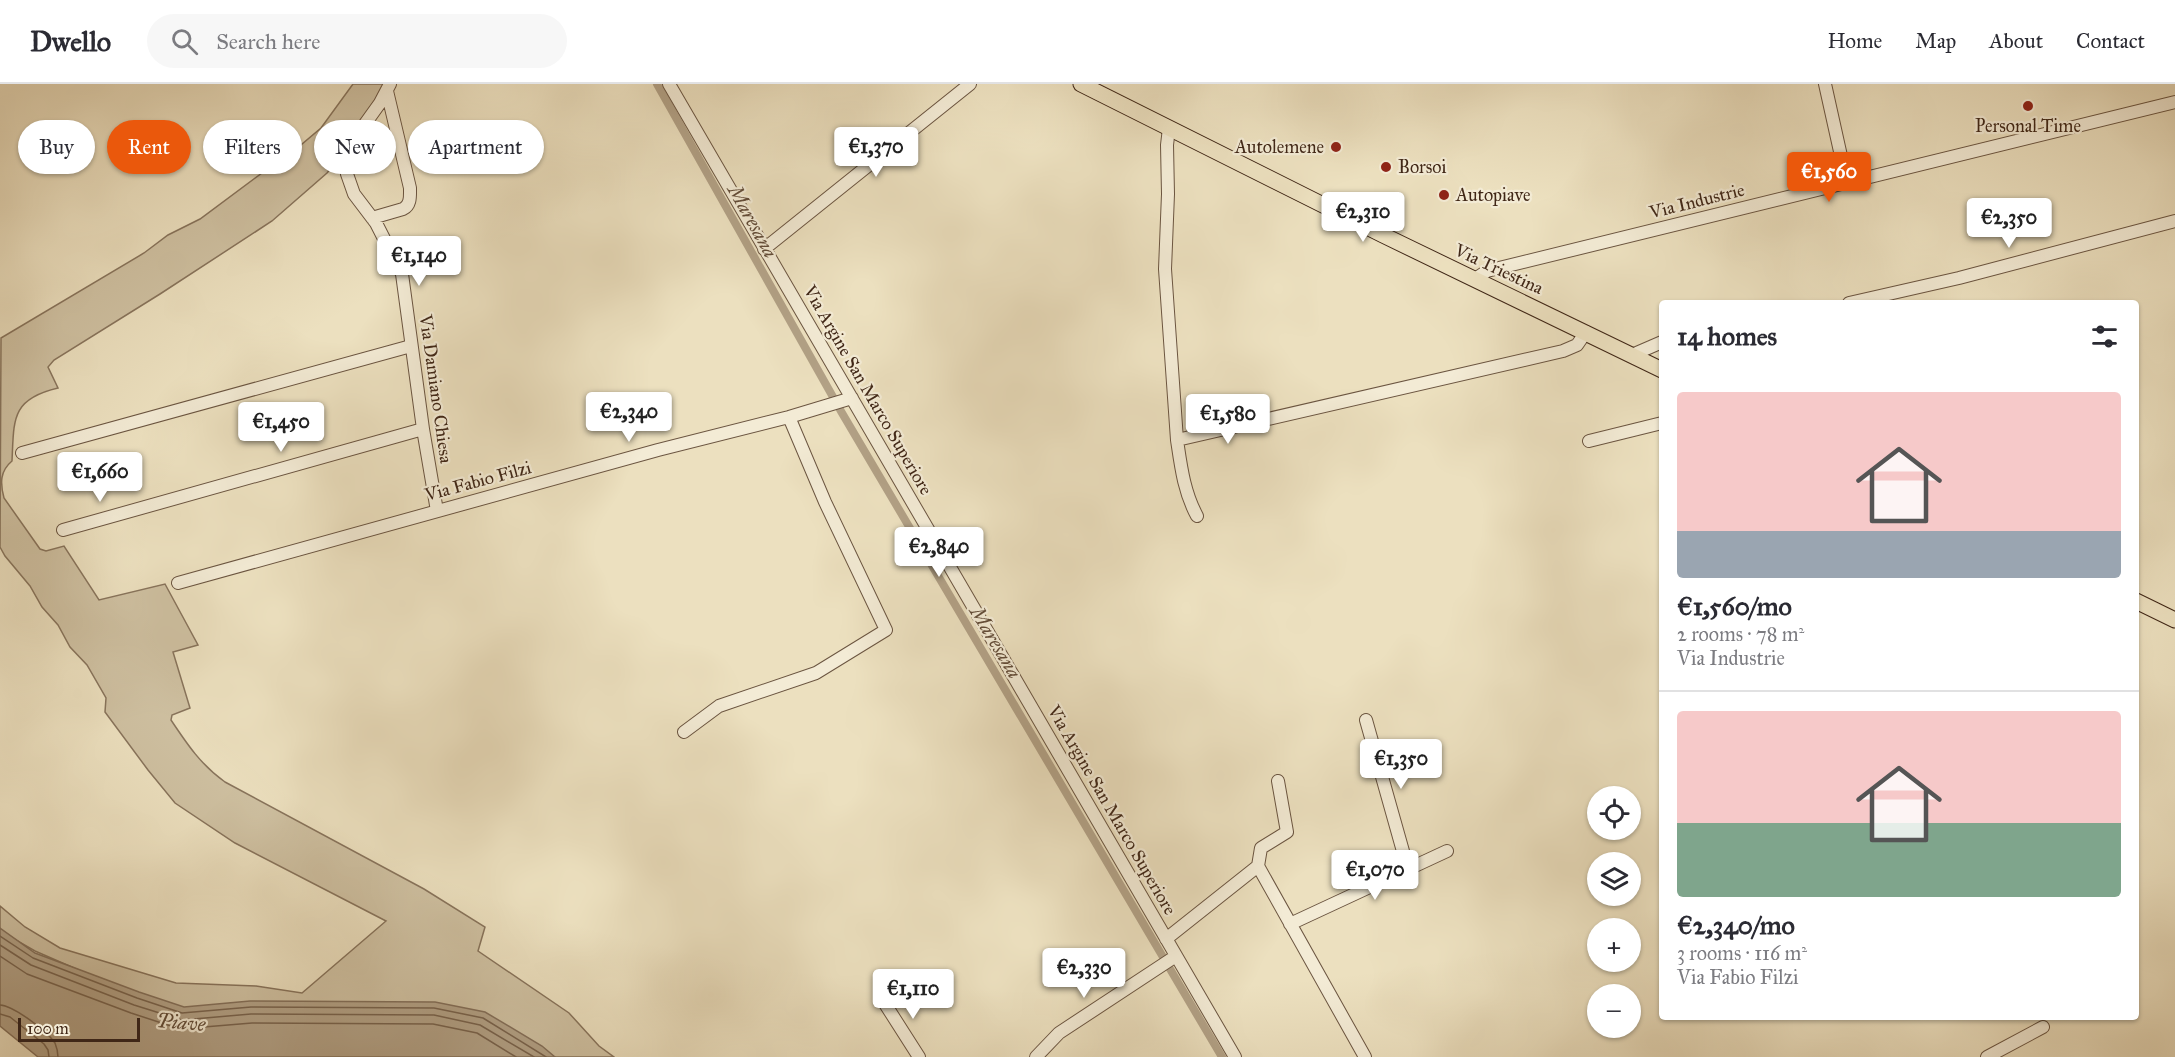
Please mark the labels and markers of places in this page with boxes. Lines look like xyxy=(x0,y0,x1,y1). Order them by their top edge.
marker: Personal Time xyxy=(2021,99,2035,113)
place label: Personal Time xyxy=(1975,115,2081,137)
pin: €1,370 xyxy=(827,127,925,178)
place label: Autolemene xyxy=(1234,136,1324,158)
marker: Autolemene xyxy=(1329,140,1343,154)
pin: €1,560 xyxy=(1780,152,1878,203)
place label: Borsoi xyxy=(1398,156,1447,178)
marker: Borsoi xyxy=(1379,160,1393,174)
place label: Autopiave xyxy=(1455,184,1530,206)
marker: Autopiave xyxy=(1437,188,1451,202)
pin: €2,310 xyxy=(1314,192,1412,243)
pin: €2,350 xyxy=(1960,198,2058,249)
pin: €1,140 xyxy=(370,236,468,287)
pin: €2,340 xyxy=(580,392,678,443)
pin: €1,580 xyxy=(1179,394,1277,445)
pin: €1,450 xyxy=(232,402,330,453)
pin: €1,660 xyxy=(51,452,149,503)
pin: €2,840 xyxy=(890,527,988,578)
pin: €1,350 xyxy=(1352,739,1450,790)
pin: €1,070 xyxy=(1326,850,1424,901)
pin: €2,330 xyxy=(1035,948,1133,999)
pin: €1,110 xyxy=(864,969,962,1020)

